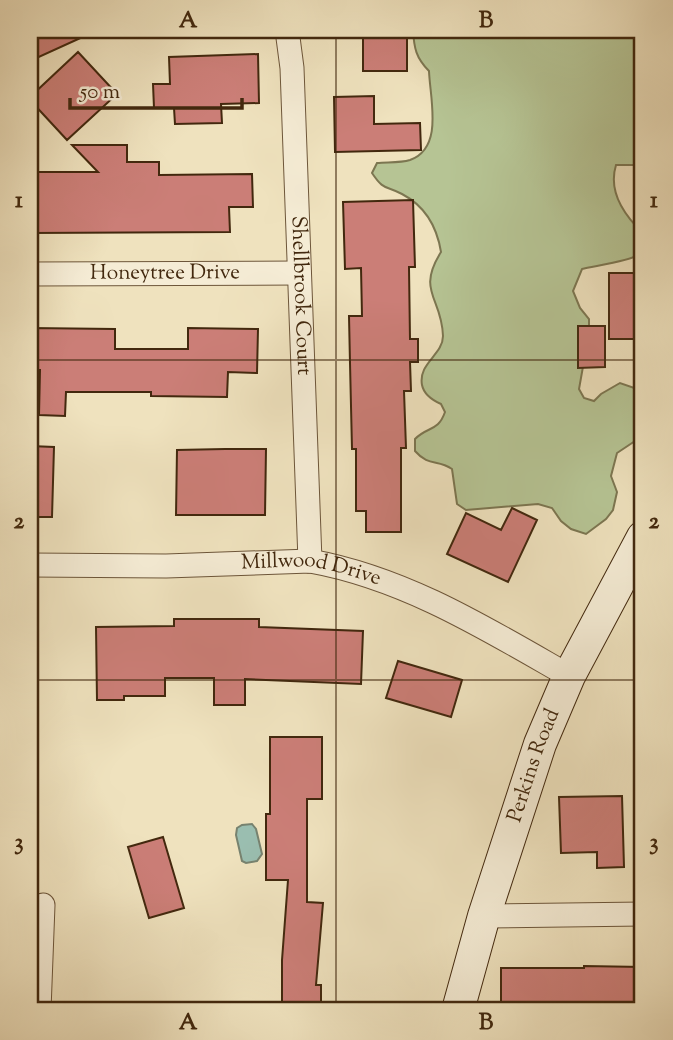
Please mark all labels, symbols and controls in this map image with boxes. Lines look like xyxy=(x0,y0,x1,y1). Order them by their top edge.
text: A xyxy=(179,5,198,38)
text: B xyxy=(479,5,494,38)
scale bar xyxy=(70,66,242,110)
text: 50 m xyxy=(79,78,120,108)
text: 1 xyxy=(15,185,23,218)
text: 1 xyxy=(650,185,658,218)
street label: Shellbrook Court xyxy=(282,215,318,376)
street label: Honeytree Drive xyxy=(90,258,240,289)
text: 2 xyxy=(14,506,25,539)
text: 2 xyxy=(649,506,660,539)
street label: Millwood Drive xyxy=(241,545,385,594)
street label: Perkins Road xyxy=(500,704,568,826)
text: 3 xyxy=(14,827,24,860)
text: 3 xyxy=(649,827,659,860)
text: A xyxy=(179,1007,198,1040)
text: B xyxy=(479,1007,494,1040)

